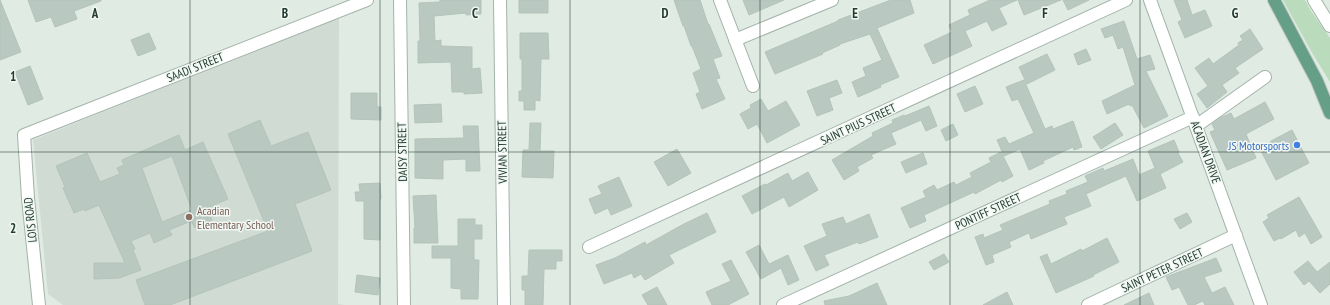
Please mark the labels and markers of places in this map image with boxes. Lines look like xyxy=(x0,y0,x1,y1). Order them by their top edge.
place label: JS Motorsports xyxy=(1228,138,1289,153)
marker: JS Motorsports xyxy=(1292,140,1302,150)
place label: Acadian Elementary School xyxy=(197,203,274,232)
marker: Acadian Elementary School xyxy=(184,212,194,222)

